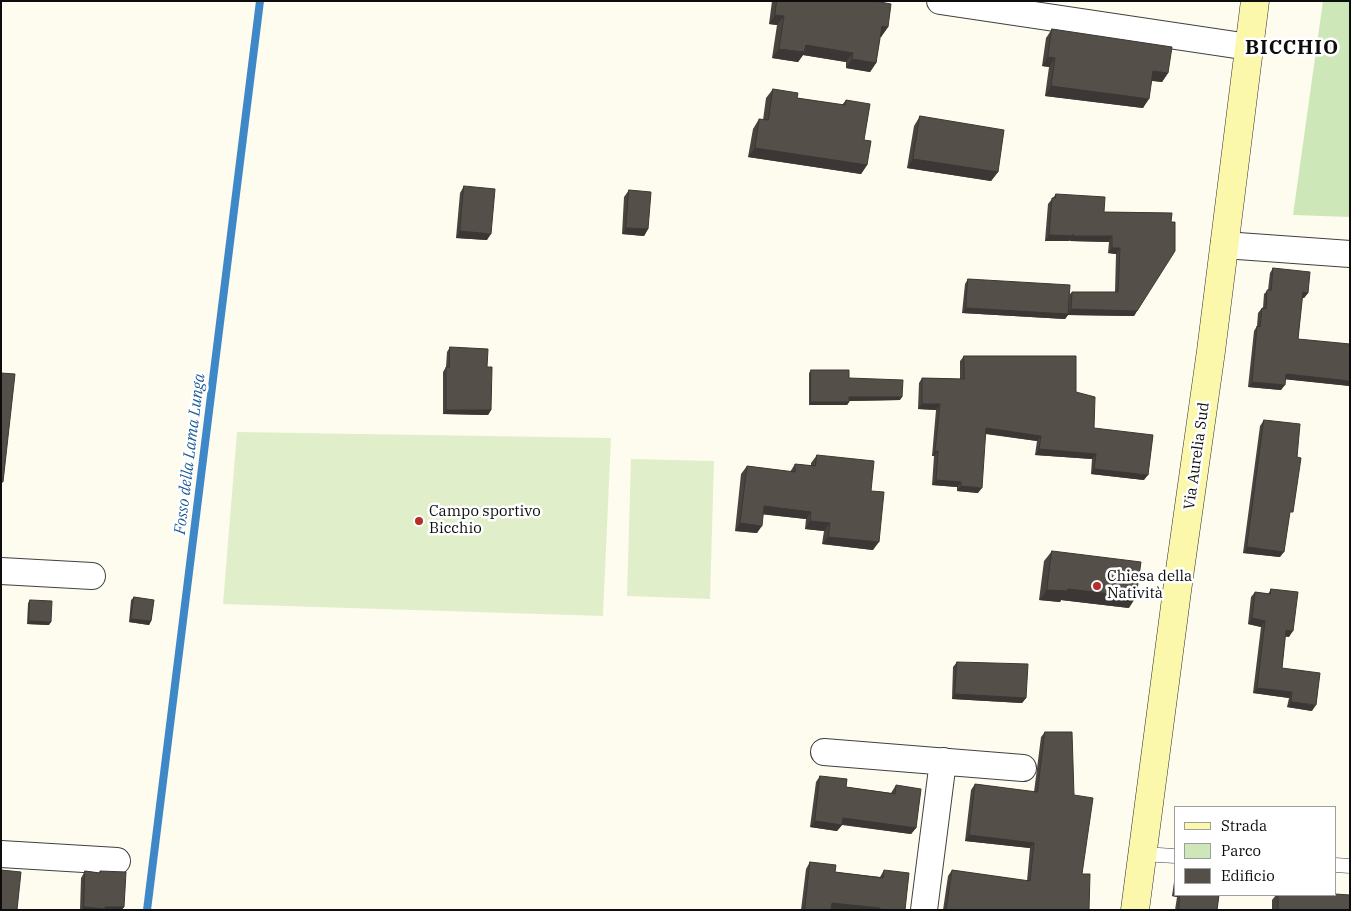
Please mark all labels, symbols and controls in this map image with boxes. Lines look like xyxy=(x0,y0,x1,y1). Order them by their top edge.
district label: BICCHIO xyxy=(1244,36,1340,60)
water label: Fosso della Lama Lunga xyxy=(171,372,209,536)
street label: Via Aurelia Sud xyxy=(1181,401,1213,511)
place label: Campo sportivo Bicchio xyxy=(429,503,541,538)
marker: Campo sportivo Bicchio xyxy=(413,515,425,527)
place label: Chiesa della Natività xyxy=(1107,568,1192,603)
marker: Chiesa della Natività xyxy=(1091,580,1103,592)
legend xyxy=(1174,806,1336,896)
text: Strada xyxy=(1221,816,1267,835)
text: Parco xyxy=(1221,841,1261,860)
text: Edificio xyxy=(1221,866,1275,885)

